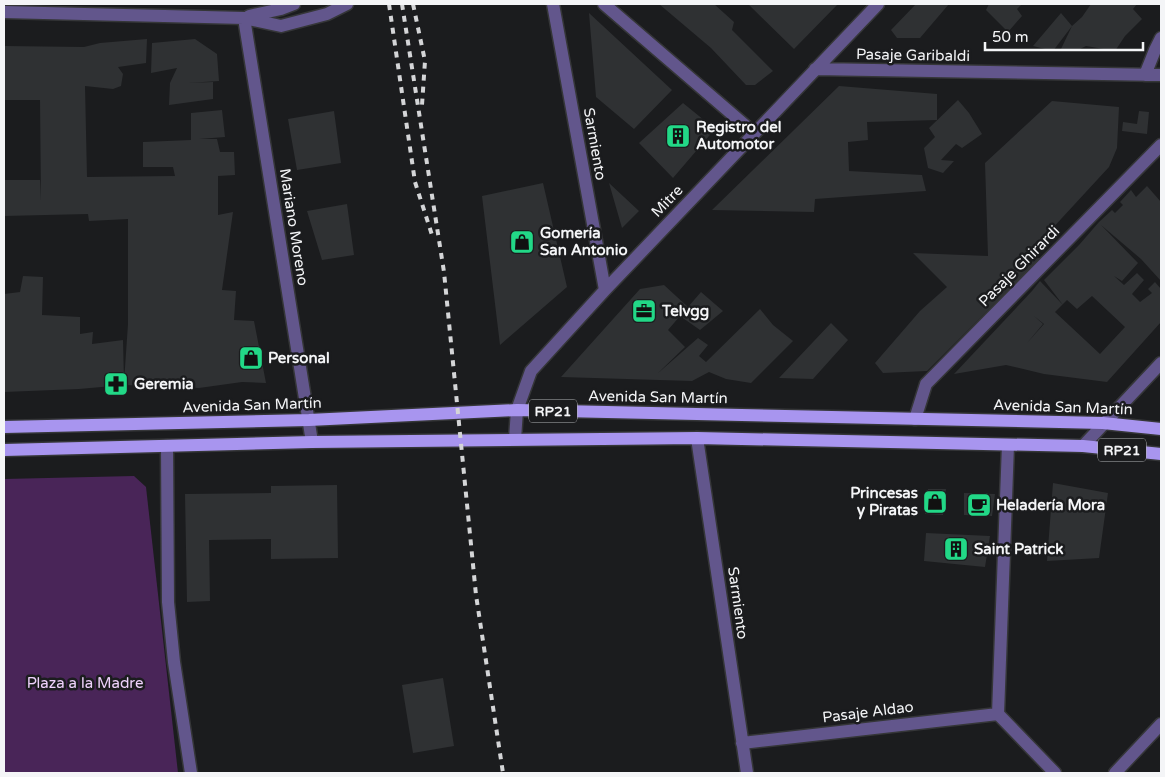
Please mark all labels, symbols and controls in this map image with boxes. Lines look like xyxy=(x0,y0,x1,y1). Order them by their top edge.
scale bar xyxy=(985,20,1142,52)
text: 50 m xyxy=(992,28,1029,46)
street label: Pasaje Garibaldi xyxy=(856,45,970,65)
street label: Sarmiento xyxy=(580,106,610,182)
place label: Registro del Automotor xyxy=(696,118,781,153)
building icon: Registro del Automotor xyxy=(665,123,691,149)
street label: Mariano Moreno xyxy=(276,167,312,287)
street label: Mitre xyxy=(647,181,687,221)
street label: Pasaje Ghirardi xyxy=(975,222,1063,310)
place label: Gomería San Antonio xyxy=(540,224,628,259)
shop icon: Gomería San Antonio xyxy=(509,229,535,255)
office icon: Telvgg xyxy=(631,298,657,324)
place label: Telvgg xyxy=(661,302,709,321)
shop icon: Personal xyxy=(238,345,264,371)
place label: Personal xyxy=(268,349,330,367)
pharmacy icon: Geremia xyxy=(103,371,129,397)
place label: Geremia xyxy=(134,375,194,393)
street label: Avenida San Martín xyxy=(588,387,728,407)
street label: Avenida San Martín xyxy=(182,394,322,416)
street label: Avenida San Martín xyxy=(993,396,1133,418)
road number: RP21 xyxy=(529,400,577,422)
road number: RP21 xyxy=(1098,438,1146,462)
place label: Princesas y Piratas xyxy=(850,484,918,520)
shop icon: Princesas y Piratas xyxy=(922,489,948,515)
cafe icon: Heladería Mora xyxy=(966,492,992,518)
place label: Heladería Mora xyxy=(996,496,1105,514)
building icon: Saint Patrick xyxy=(943,536,969,562)
place label: Saint Patrick xyxy=(974,540,1063,558)
street label: Sarmiento xyxy=(724,566,752,640)
park label: Plaza a la Madre xyxy=(27,674,143,692)
street label: Pasaje Aldao xyxy=(821,697,915,727)

